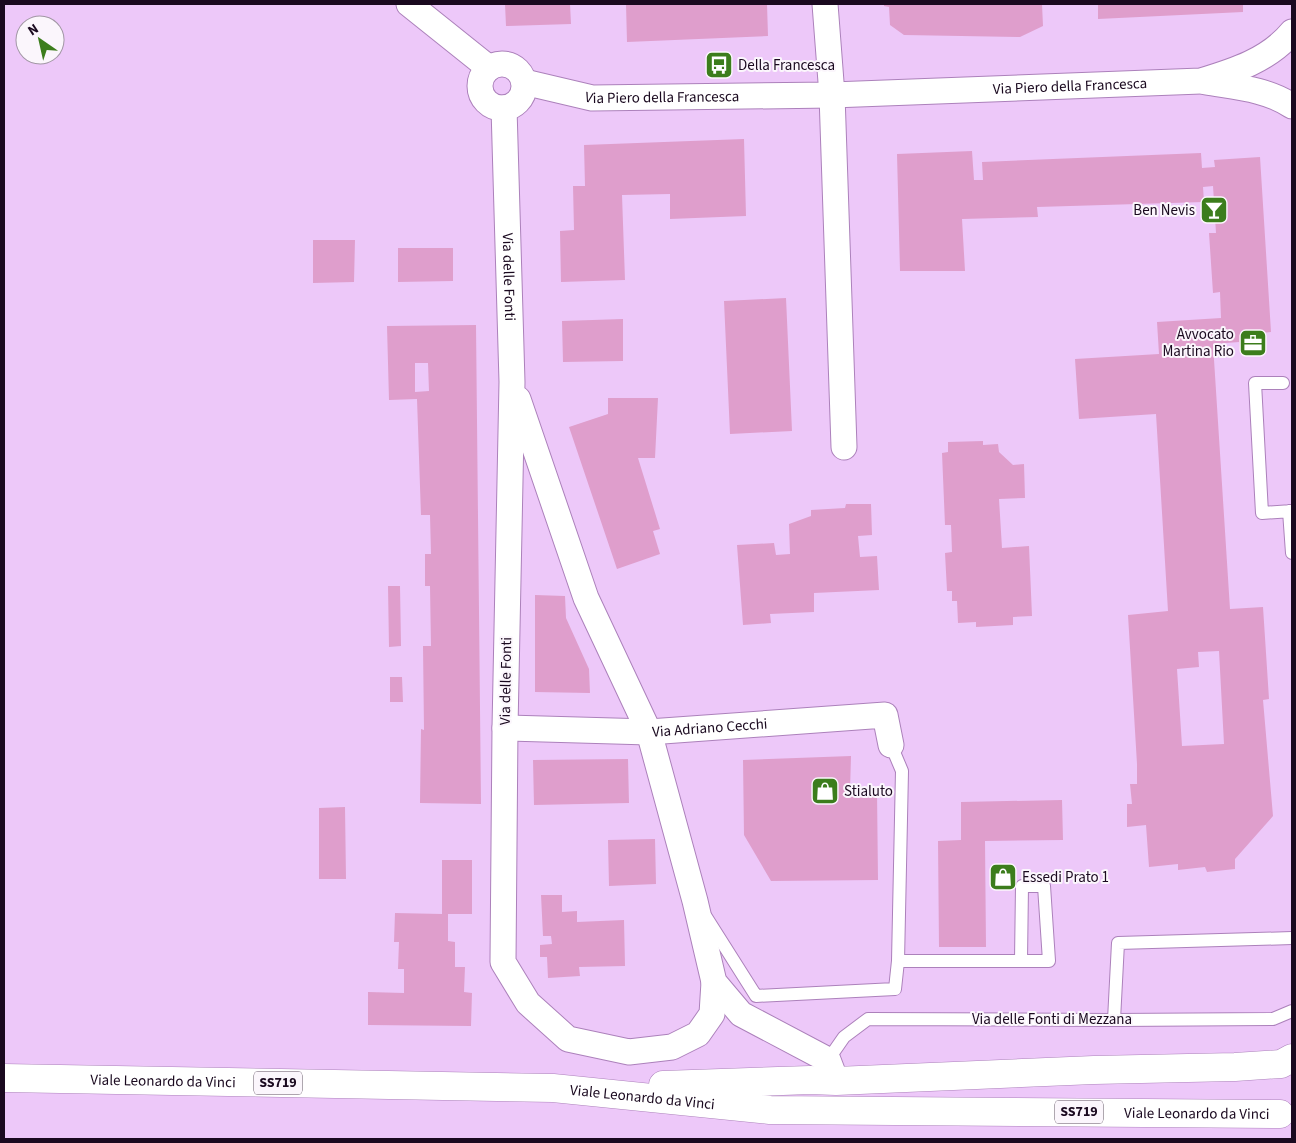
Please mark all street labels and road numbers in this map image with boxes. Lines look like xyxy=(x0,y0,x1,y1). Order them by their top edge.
street label: Via Piero della Francesca xyxy=(993,73,1147,99)
street label: Via Piero della Francesca xyxy=(583,86,739,108)
street label: Via delle Fonti xyxy=(497,232,521,321)
street label: Via delle Fonti xyxy=(495,637,517,725)
street label: Via Adriano Cecchi xyxy=(651,713,768,742)
street label: Via delle Fonti di Mezzana xyxy=(972,1009,1132,1030)
street label: Viale Leonardo da Vinci xyxy=(90,1069,236,1093)
road number: SS719 xyxy=(254,1072,302,1094)
street label: Viale Leonardo da Vinci xyxy=(569,1079,716,1115)
road number: SS719 xyxy=(1055,1100,1103,1124)
street label: Viale Leonardo da Vinci xyxy=(1124,1102,1270,1124)

